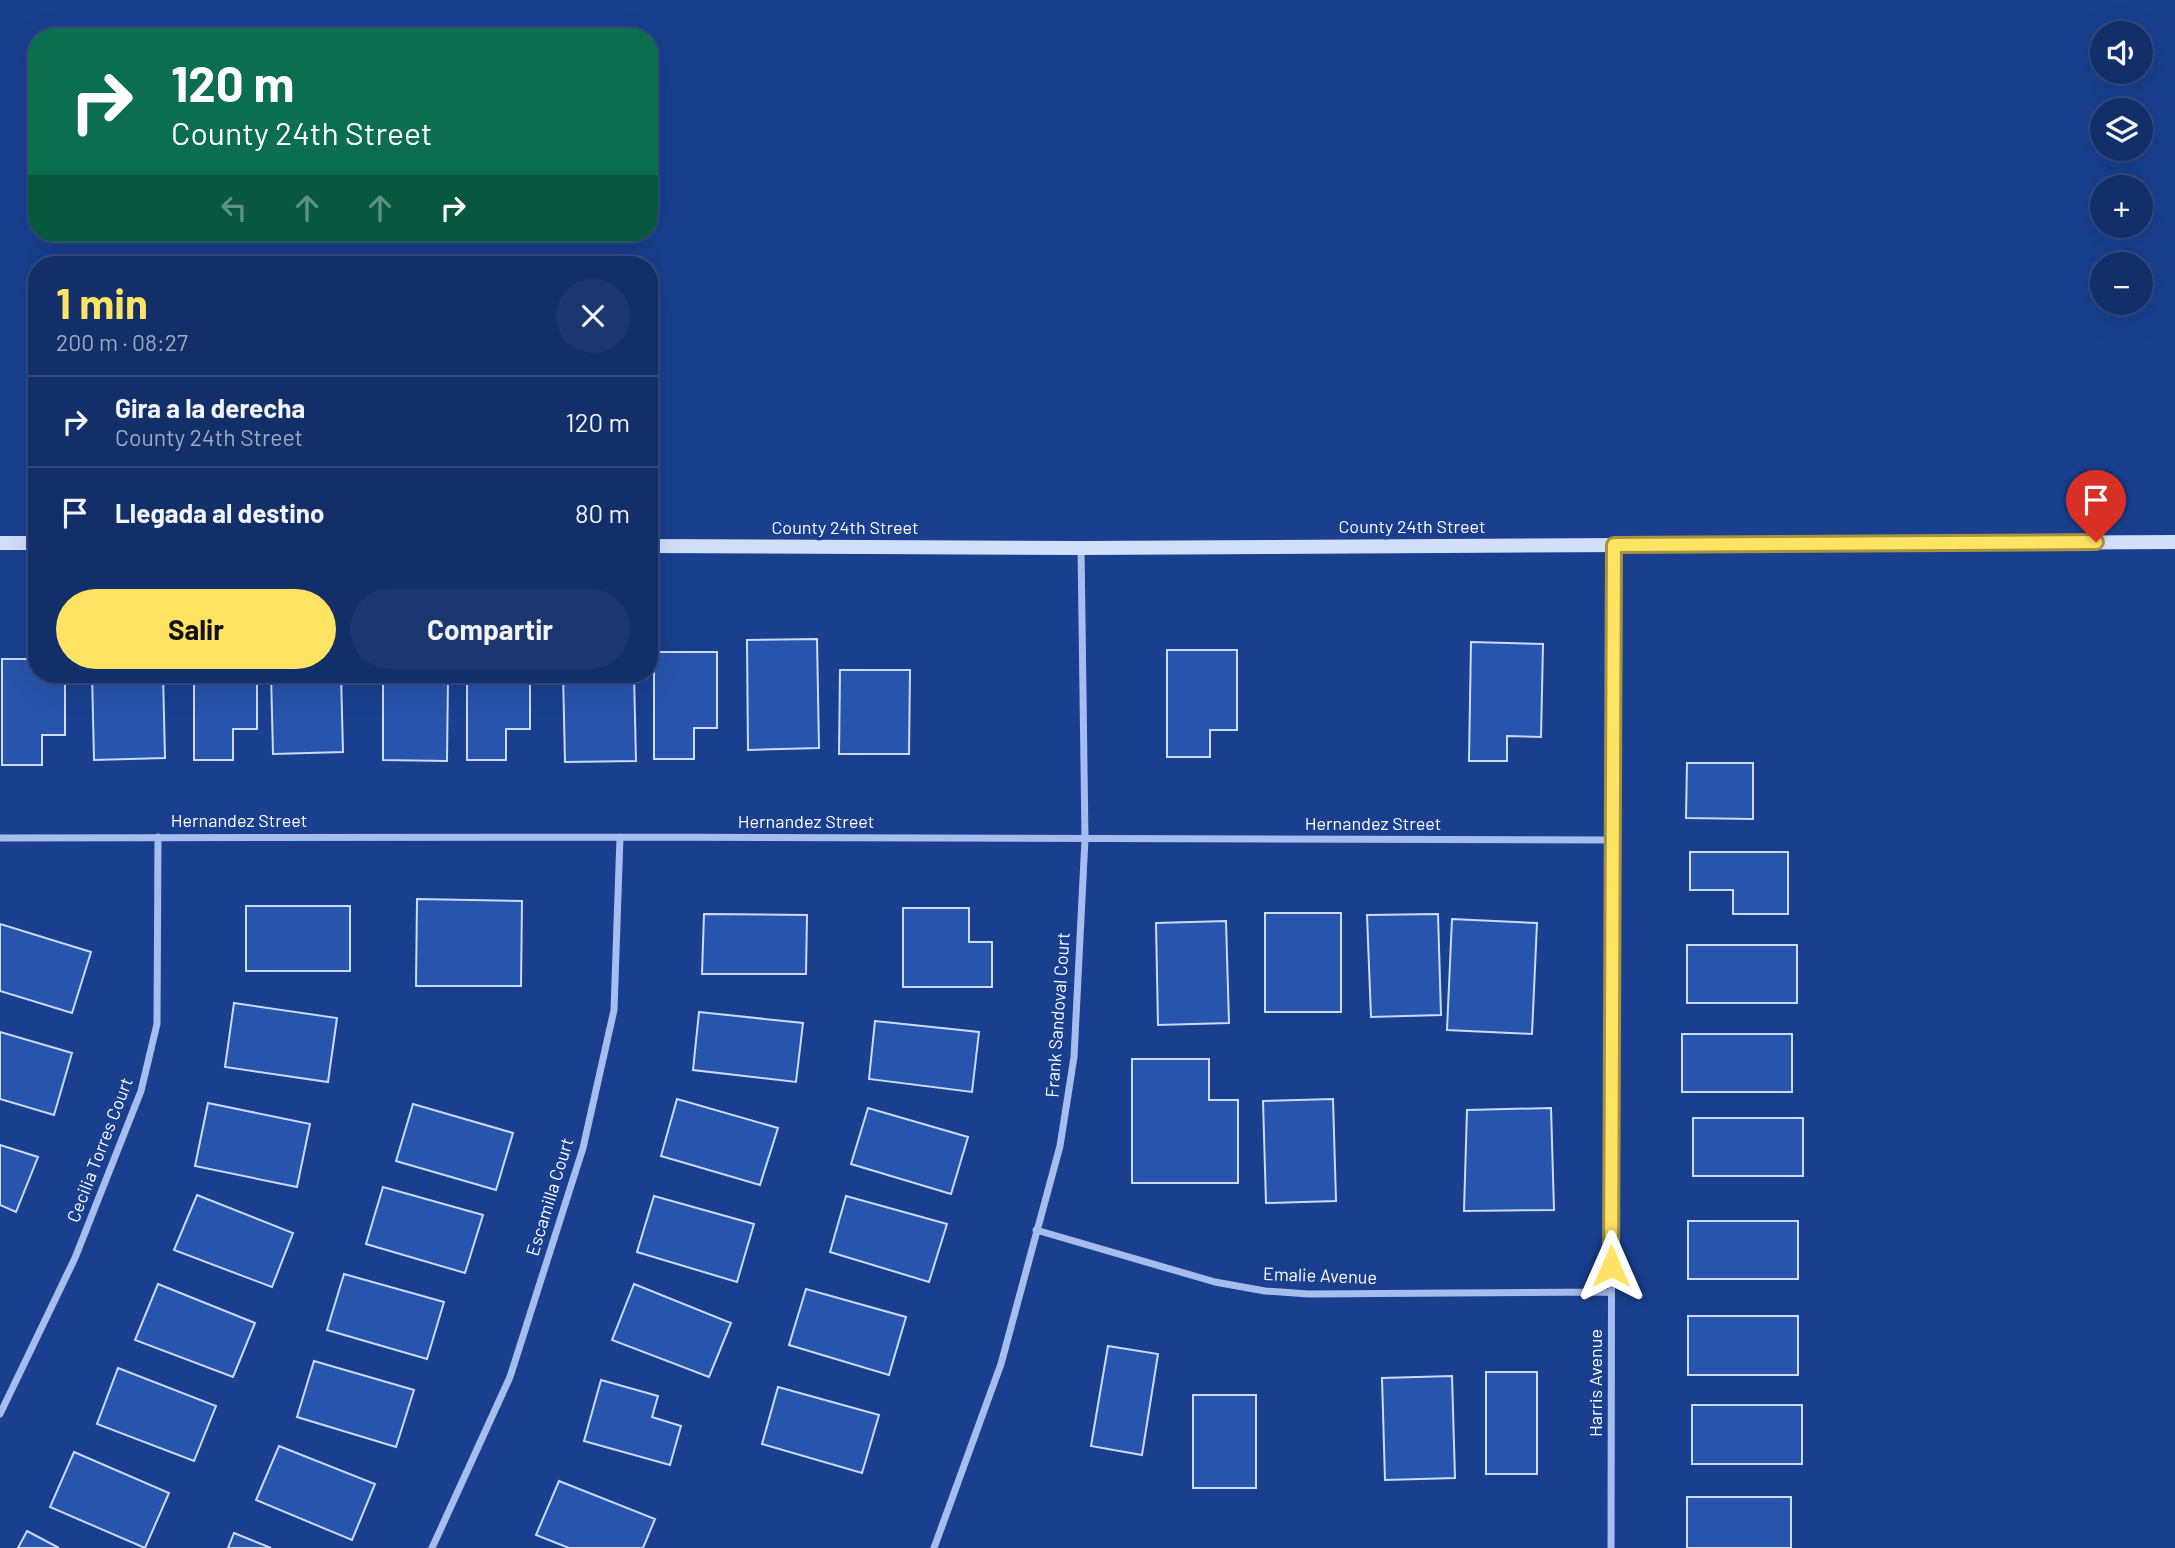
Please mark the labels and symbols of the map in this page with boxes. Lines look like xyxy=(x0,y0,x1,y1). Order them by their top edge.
pin xyxy=(2066,470,2126,542)
street label: County 24th Street xyxy=(1338,515,1486,537)
street label: County 24th Street xyxy=(771,516,919,538)
street label: Hernandez Street xyxy=(171,809,307,831)
street label: Hernandez Street xyxy=(738,810,874,832)
street label: Hernandez Street xyxy=(1305,812,1441,834)
street label: Frank Sandoval Court xyxy=(1040,932,1074,1098)
street label: Cecilia Torres Court xyxy=(61,1074,137,1225)
street label: Escamilla Court xyxy=(521,1135,577,1258)
position arrow xyxy=(1574,1229,1648,1303)
street label: Emalie Avenue xyxy=(1263,1262,1377,1288)
street label: Harris Avenue xyxy=(1584,1329,1606,1437)

